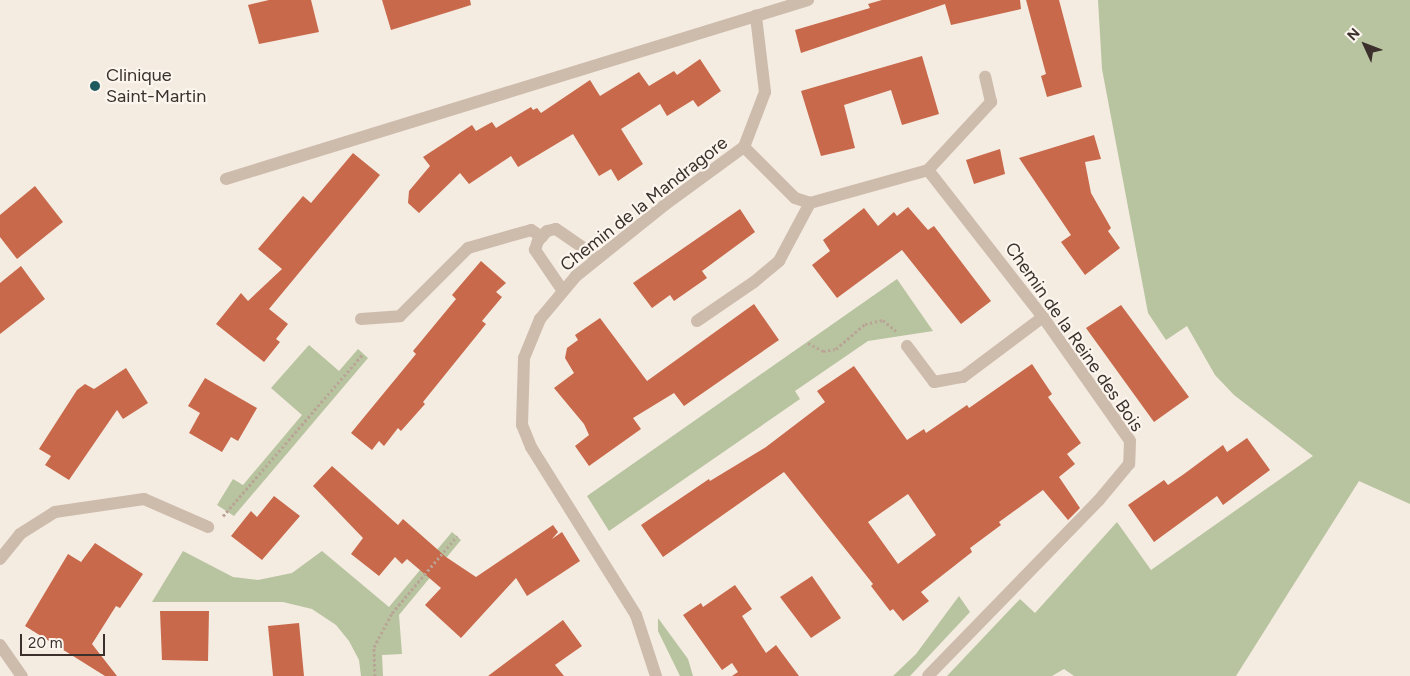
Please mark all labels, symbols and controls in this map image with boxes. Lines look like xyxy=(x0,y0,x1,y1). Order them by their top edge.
north arrow xyxy=(1340,20,1390,70)
text: N xyxy=(1344,25,1364,44)
place label: Clinique Saint-Martin xyxy=(106,65,206,108)
marker: Clinique Saint-Martin xyxy=(88,79,102,93)
street label: Chemin de la Mandragore xyxy=(556,132,732,276)
street label: Chemin de la Reine des Bois xyxy=(1000,238,1148,436)
scale bar xyxy=(22,624,108,656)
text: 20 m xyxy=(28,634,62,652)

